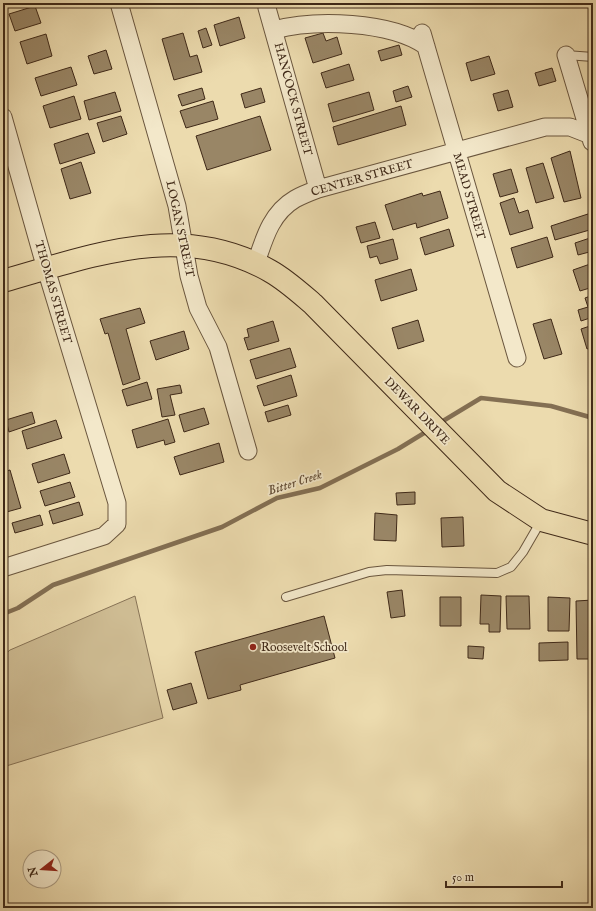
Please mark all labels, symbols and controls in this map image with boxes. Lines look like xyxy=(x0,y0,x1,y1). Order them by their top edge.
street label: HANCOCK STREET xyxy=(271,41,315,157)
street label: MEAD STREET xyxy=(449,151,489,241)
street label: CENTER STREET xyxy=(309,156,415,200)
street label: LOGAN STREET xyxy=(162,179,198,279)
street label: THOMAS STREET xyxy=(31,239,75,345)
street label: DEWAR DRIVE xyxy=(381,374,453,448)
water label: Bitter Creek xyxy=(266,466,325,500)
place label: Roosevelt School xyxy=(261,640,348,655)
marker: Roosevelt School xyxy=(248,642,258,652)
north arrow xyxy=(22,849,62,889)
scale bar xyxy=(446,863,562,889)
text: N xyxy=(25,865,42,879)
text: 50 m xyxy=(452,870,474,885)

